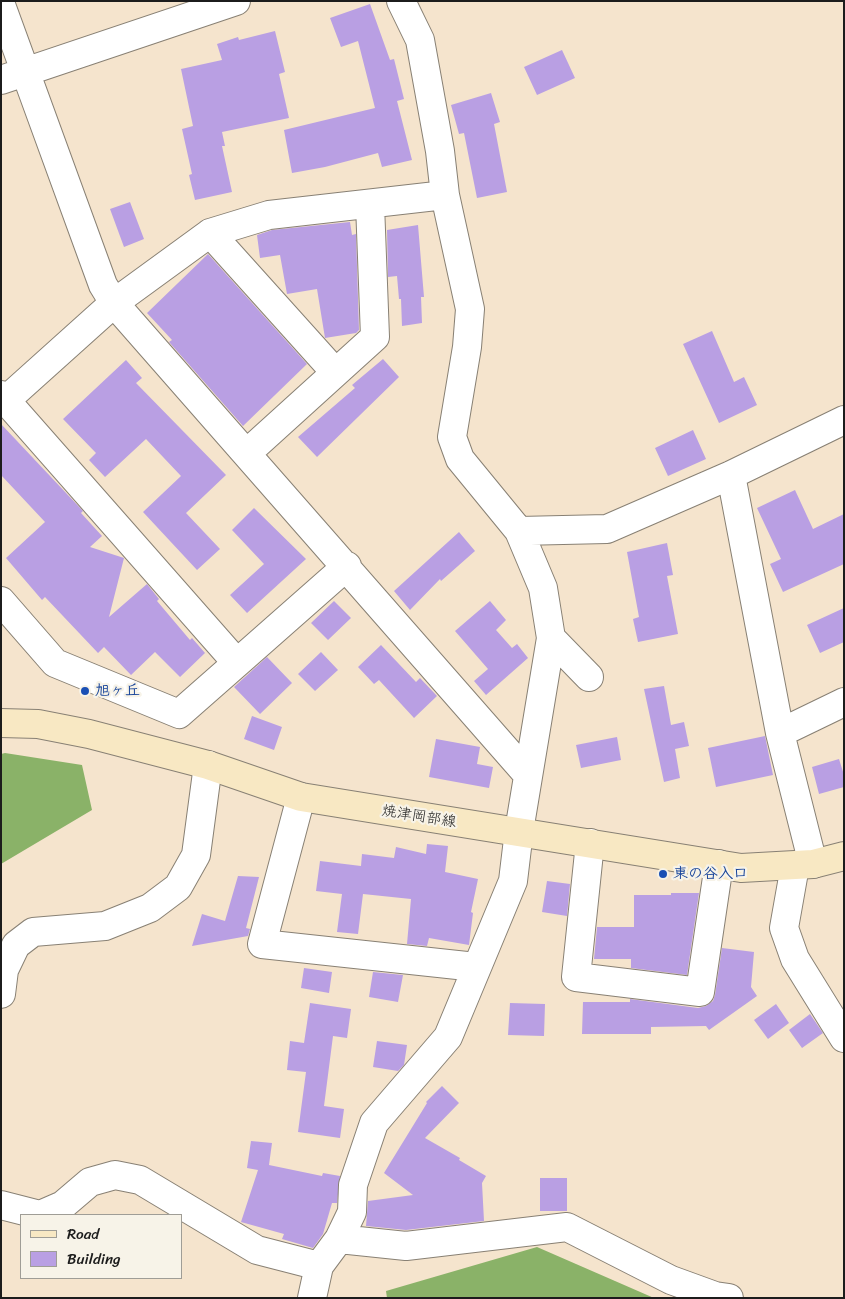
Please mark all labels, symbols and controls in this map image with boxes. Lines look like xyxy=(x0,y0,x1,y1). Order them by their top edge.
place label: 旭ヶ丘 xyxy=(95,682,140,700)
marker: 旭ヶ丘 xyxy=(79,685,91,697)
street label: 焼津岡部線 xyxy=(381,802,457,832)
place label: 東の谷入口 xyxy=(673,865,748,883)
marker: 東の谷入口 xyxy=(657,868,669,880)
legend xyxy=(20,1214,182,1279)
text: Road xyxy=(67,1221,99,1247)
text: Building xyxy=(67,1246,121,1272)

